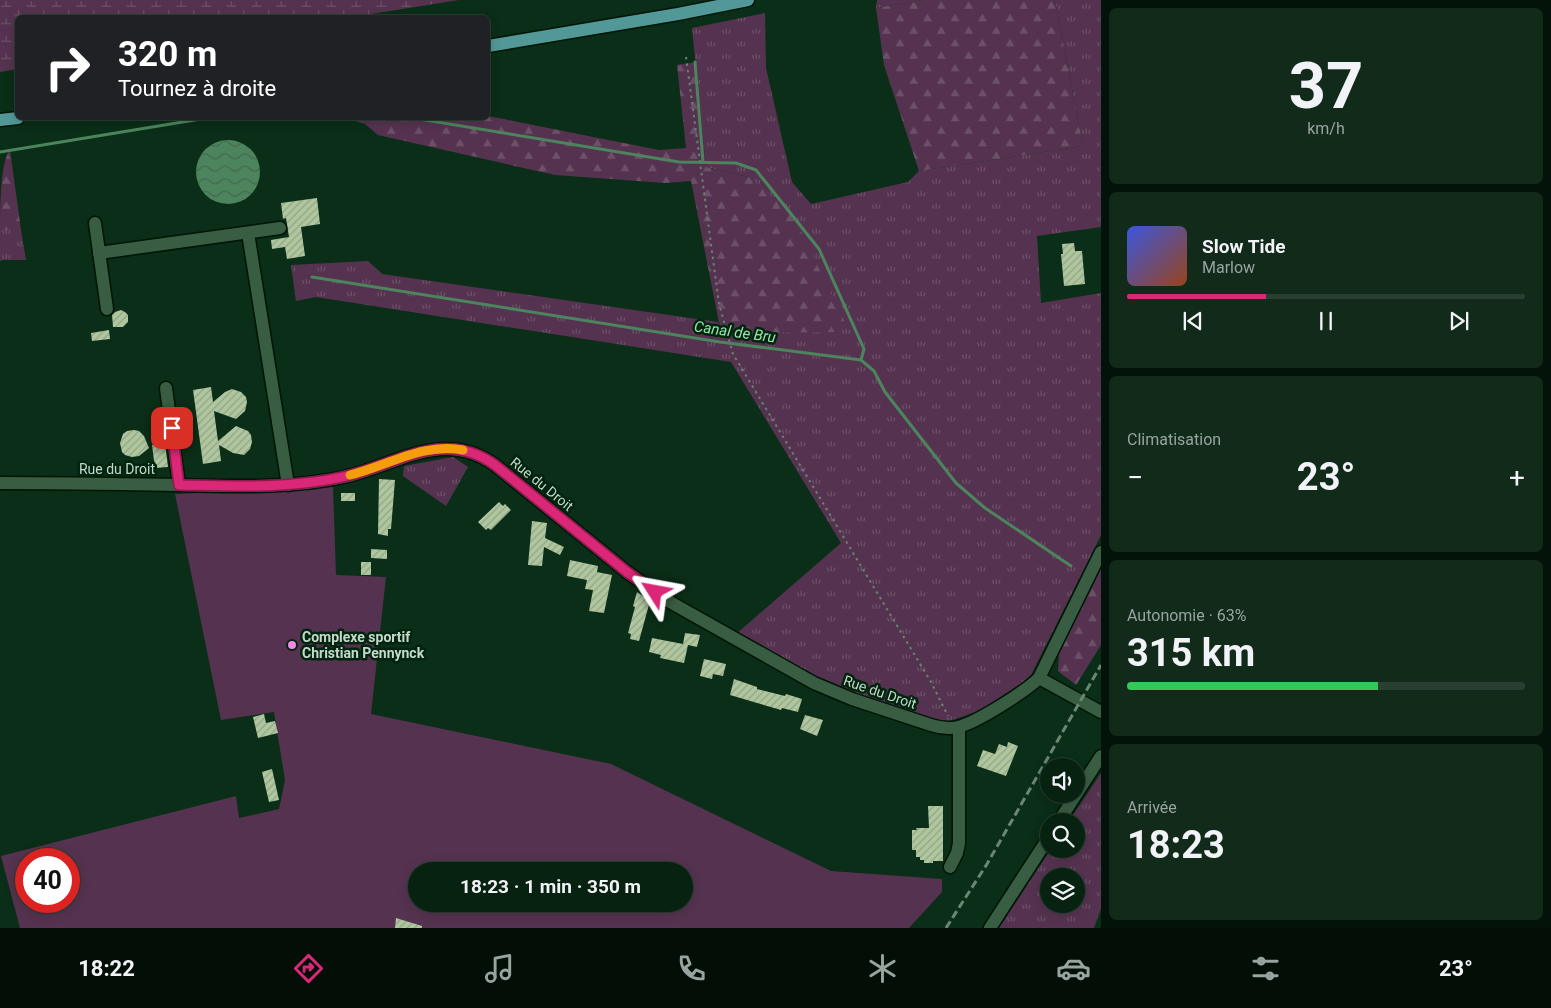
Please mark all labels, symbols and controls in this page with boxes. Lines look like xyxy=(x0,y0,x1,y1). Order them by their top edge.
text: 320 m xyxy=(118,34,217,75)
icon: right xyxy=(35,35,100,100)
text: 37 xyxy=(1289,48,1363,124)
text: Tournez à droite xyxy=(118,76,276,101)
text: km/h xyxy=(1307,119,1345,138)
text: Slow Tide xyxy=(1202,235,1285,258)
text: Marlow xyxy=(1202,258,1255,277)
icon: previous xyxy=(1179,307,1207,335)
icon: pause xyxy=(1312,307,1340,335)
icon: next xyxy=(1445,307,1473,335)
water label: Canal de Bru xyxy=(693,317,777,347)
pin xyxy=(151,407,193,449)
icon: arrive xyxy=(158,414,186,442)
text: Climatisation xyxy=(1127,430,1221,449)
street label: Rue du Droit xyxy=(507,454,577,514)
text: 23° xyxy=(1297,455,1355,499)
street label: Rue du Droit xyxy=(79,461,155,477)
text: − xyxy=(1127,461,1143,494)
text: + xyxy=(1509,461,1525,494)
position arrow xyxy=(628,565,680,617)
text: Autonomie · 63% xyxy=(1127,606,1247,625)
place label: Complexe sportif Christian Pennynck xyxy=(302,629,425,661)
text: 315 km xyxy=(1127,631,1255,675)
marker: Complexe sportif Christian Pennynck xyxy=(286,639,298,651)
street label: Rue du Droit xyxy=(841,672,919,712)
map controls xyxy=(1040,758,1085,913)
button: sound xyxy=(1040,758,1085,803)
text: Arrivée xyxy=(1127,798,1177,817)
button: search xyxy=(1040,813,1085,858)
text: 18:23 xyxy=(1127,823,1225,867)
speed limit sign: 40 xyxy=(15,848,80,913)
button: layers xyxy=(1040,868,1085,913)
text: 18:23 · 1 min · 350 m xyxy=(460,875,641,898)
icon: directions xyxy=(291,951,326,986)
icon: music xyxy=(482,951,517,986)
icon: phone xyxy=(674,951,709,986)
icon: climate xyxy=(865,951,900,986)
icon: car xyxy=(1056,951,1091,986)
icon: filters xyxy=(1248,951,1283,986)
text: 18:22 xyxy=(78,956,135,981)
text: 23° xyxy=(1439,956,1473,981)

